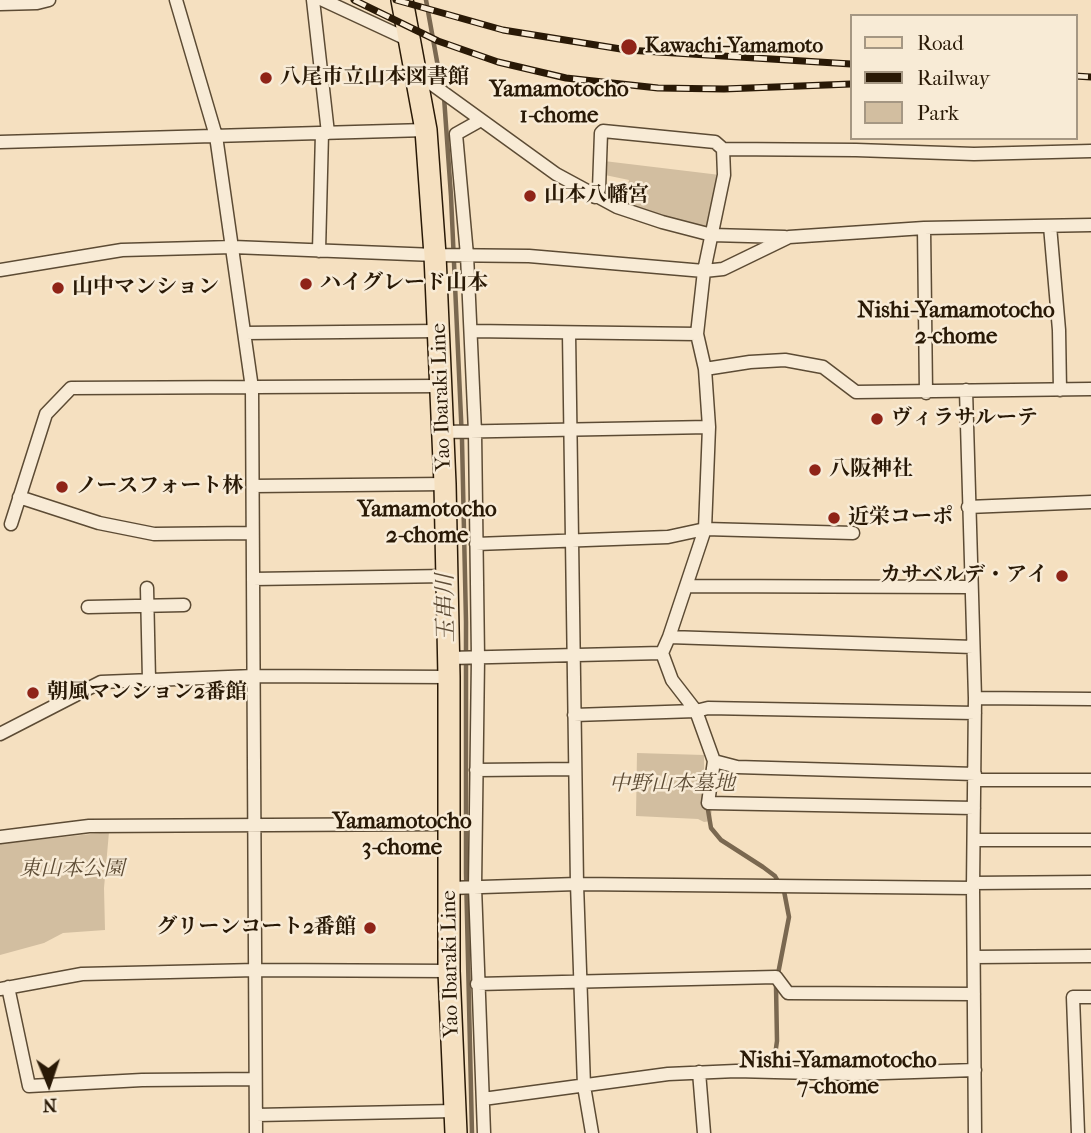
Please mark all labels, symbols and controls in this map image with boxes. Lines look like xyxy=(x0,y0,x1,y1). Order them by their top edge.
legend xyxy=(850,14,1077,140)
text: Road xyxy=(917,31,964,55)
place label: Kawachi-Yamamoto xyxy=(645,34,823,60)
marker: Kawachi-Yamamoto xyxy=(619,37,639,57)
place label: 八尾市立山本図書館 xyxy=(280,65,469,91)
text: Railway xyxy=(917,66,990,90)
marker: 八尾市立山本図書館 xyxy=(258,70,274,86)
district label: Yamamotocho 1-chome xyxy=(489,76,629,130)
text: Park xyxy=(917,101,959,125)
place label: 山本八幡宮 xyxy=(544,183,649,209)
marker: 山本八幡宮 xyxy=(522,188,538,204)
place label: ハイグレード山本 xyxy=(320,271,488,297)
place label: 山中マンション xyxy=(72,275,219,301)
marker: ハイグレード山本 xyxy=(298,276,314,292)
marker: 山中マンション xyxy=(50,280,66,296)
district label: Nishi-Yamamotocho 2-chome xyxy=(857,297,1055,351)
street label: Yao Ibaraki Line xyxy=(427,323,457,471)
place label: ヴィラサルーテ xyxy=(891,406,1038,432)
marker: ヴィラサルーテ xyxy=(869,411,885,427)
place label: 八阪神社 xyxy=(829,457,913,483)
marker: 八阪神社 xyxy=(807,462,823,478)
place label: ノースフォート林 xyxy=(76,474,243,500)
marker: ノースフォート林 xyxy=(54,479,70,495)
district label: Yamamotocho 2-chome xyxy=(357,496,497,550)
place label: 近栄コーポ xyxy=(848,505,953,531)
marker: 近栄コーポ xyxy=(826,510,842,526)
place label: カサベルデ・アイ xyxy=(880,563,1048,589)
marker: カサベルデ・アイ xyxy=(1054,568,1070,584)
water label: 玉串川 xyxy=(433,573,461,643)
place label: 朝風マンション2番館 xyxy=(47,680,247,706)
marker: 朝風マンション2番館 xyxy=(25,685,41,701)
park label: 中野山本墓地 xyxy=(609,772,735,798)
district label: Yamamotocho 3-chome xyxy=(332,808,472,862)
park label: 東山本公園 xyxy=(20,857,124,883)
street label: Yao Ibaraki Line xyxy=(437,890,465,1038)
place label: グリーンコート2番館 xyxy=(156,915,356,941)
marker: グリーンコート2番館 xyxy=(362,920,378,936)
district label: Nishi-Yamamotocho 7-chome xyxy=(739,1047,937,1101)
north arrow xyxy=(14,1049,84,1119)
text: N xyxy=(42,1094,57,1116)

